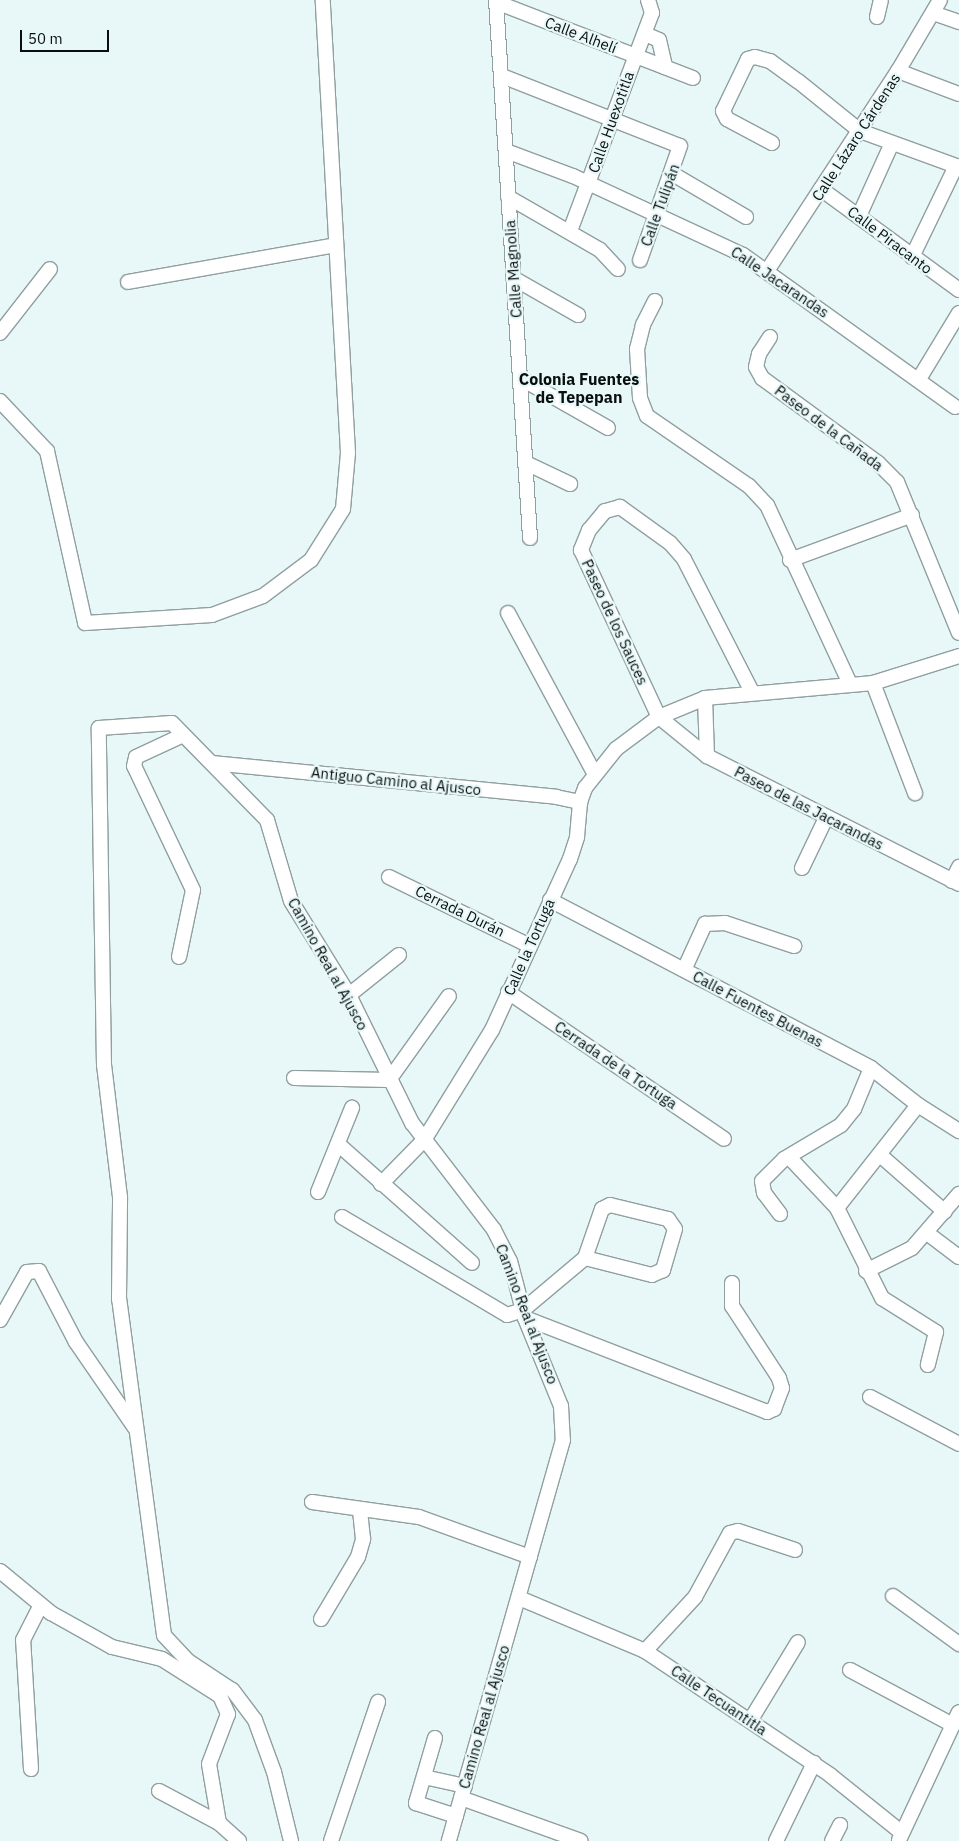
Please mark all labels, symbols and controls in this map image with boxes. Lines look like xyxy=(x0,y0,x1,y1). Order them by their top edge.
street label: Calle Alhelí xyxy=(543,13,619,57)
scale bar xyxy=(22,20,111,52)
text: 50 m xyxy=(28,29,63,48)
street label: Calle Huexotitla xyxy=(584,69,638,175)
street label: Calle Lázaro Cárdenas xyxy=(808,70,904,204)
street label: Calle Tulipán xyxy=(637,161,683,249)
street label: Calle Piracanto xyxy=(844,202,936,278)
street label: Calle Magnolia xyxy=(501,219,525,319)
street label: Calle Jacarandas xyxy=(728,243,832,321)
district label: Colonia Fuentes de Tepepan xyxy=(519,369,639,407)
street label: Paseo de la Cañada xyxy=(771,381,887,475)
street label: Paseo de los Sauces xyxy=(578,556,652,688)
street label: Antiguo Camino al Ajusco xyxy=(310,763,482,799)
street label: Paseo de las Jacarandas xyxy=(731,763,887,853)
street label: Cerrada Durán xyxy=(412,882,508,940)
street label: Camino Real al Ajusco xyxy=(284,895,372,1033)
street label: Calle la Tortuga xyxy=(500,896,558,998)
street label: Calle Fuentes Buenas xyxy=(690,967,826,1051)
street label: Cerrada de la Tortuga xyxy=(551,1017,681,1113)
street label: Camino Real al Ajusco xyxy=(492,1241,562,1387)
street label: Camino Real al Ajusco xyxy=(455,1643,513,1791)
street label: Calle Tecuantitla xyxy=(668,1661,770,1739)

